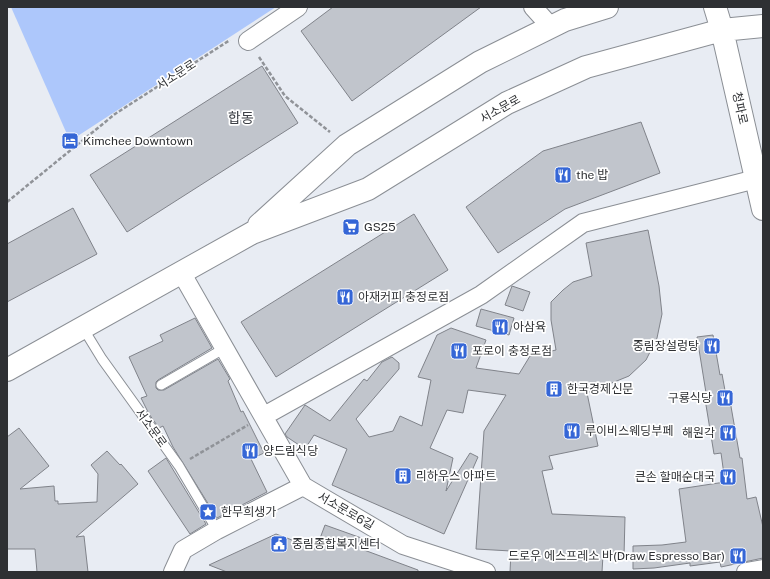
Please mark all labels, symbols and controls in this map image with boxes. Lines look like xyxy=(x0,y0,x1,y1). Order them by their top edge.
street label: 서소문로 xyxy=(154,57,198,93)
street label: 청파로 xyxy=(729,90,751,126)
street label: 서소문로 xyxy=(477,92,523,126)
district label: 합동 xyxy=(228,110,254,126)
hotel icon: Kimchee Downtown xyxy=(60,131,80,151)
place label: Kimchee Downtown xyxy=(83,134,193,148)
restaurant icon: the 밥 xyxy=(553,165,573,185)
place label: the 밥 xyxy=(576,168,608,182)
supermarket icon: GS25 xyxy=(341,217,361,237)
place label: GS25 xyxy=(364,220,396,234)
restaurant icon: 아재커피 충정로점 xyxy=(335,287,355,307)
place label: 아재커피 충정로점 xyxy=(358,290,449,304)
restaurant icon: 아삼육 xyxy=(490,317,510,337)
place label: 아삼육 xyxy=(513,320,546,334)
restaurant icon: 중림장설렁탕 xyxy=(702,336,722,356)
place label: 중림장설렁탕 xyxy=(633,339,699,353)
restaurant icon: 포로이 충정로점 xyxy=(449,341,469,361)
place label: 포로이 충정로점 xyxy=(472,344,552,358)
building icon: 한국경제신문 xyxy=(544,379,564,399)
place label: 한국경제신문 xyxy=(567,382,633,396)
restaurant icon: 구룡식당 xyxy=(715,388,735,408)
place label: 구룡식당 xyxy=(668,391,712,405)
street label: 서소문로 xyxy=(132,406,170,450)
restaurant icon: 루이비스웨딩부페 xyxy=(562,421,582,441)
restaurant icon: 해원각 xyxy=(718,423,738,443)
place label: 루이비스웨딩부페 xyxy=(585,424,673,438)
place label: 해원각 xyxy=(682,426,715,440)
restaurant icon: 양드림식당 xyxy=(240,441,260,461)
place label: 양드림식당 xyxy=(263,444,318,458)
building icon: 리하우스 아파트 xyxy=(393,466,413,486)
restaurant icon: 큰손 할매순대국 xyxy=(718,467,738,487)
place label: 리하우스 아파트 xyxy=(416,469,496,483)
place label: 큰손 할매순대국 xyxy=(635,470,715,484)
street label: 서소문로6길 xyxy=(315,489,377,533)
place icon: 한무희생가 xyxy=(198,502,218,522)
place label: 한무희생가 xyxy=(221,505,276,519)
public building icon: 중림종합복지센터 xyxy=(269,534,289,554)
place label: 중림종합복지센터 xyxy=(292,537,380,551)
restaurant icon: 드로우 에스프레소 바(Draw Espresso Bar) xyxy=(728,546,748,566)
place label: 드로우 에스프레소 바(Draw Espresso Bar) xyxy=(508,549,725,563)

